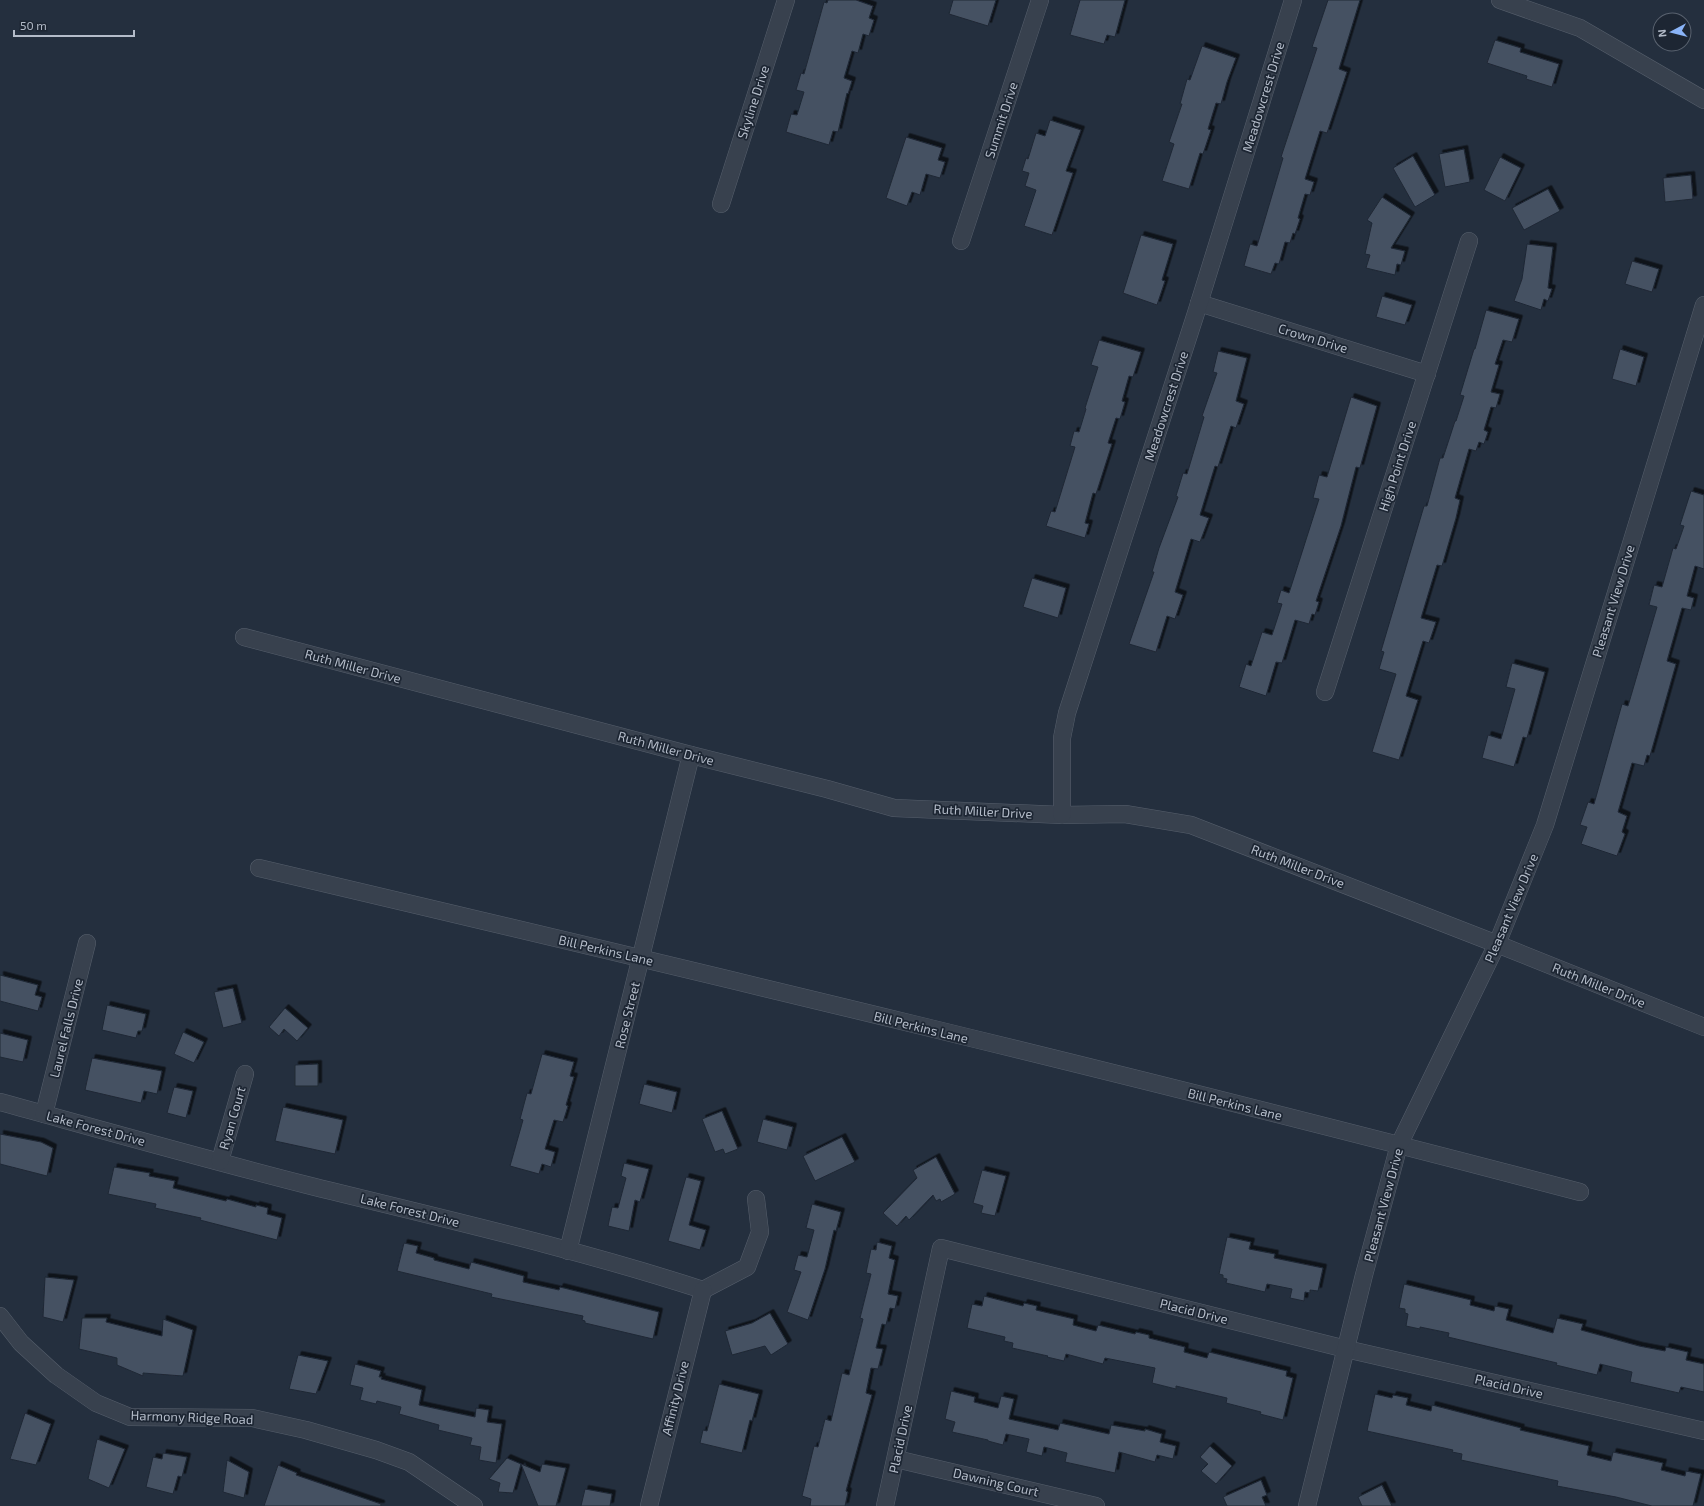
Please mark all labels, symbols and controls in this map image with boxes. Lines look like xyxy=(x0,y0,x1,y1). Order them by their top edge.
scale bar xyxy=(14,12,134,38)
north arrow xyxy=(1652,12,1692,52)
text: 50 m xyxy=(20,18,47,32)
text: N xyxy=(1655,28,1669,38)
street label: Meadowcrest Drive xyxy=(1239,40,1287,154)
street label: Skyline Drive xyxy=(734,63,772,141)
street label: Summit Drive xyxy=(981,80,1021,160)
street label: Crown Drive xyxy=(1276,320,1350,356)
street label: Meadowcrest Drive xyxy=(1141,349,1191,463)
street label: High Point Drive xyxy=(1375,419,1419,513)
street label: Pleasant View Drive xyxy=(1588,543,1638,659)
street label: Ruth Miller Drive xyxy=(303,645,403,687)
street label: Ruth Miller Drive xyxy=(616,727,716,769)
street label: Ruth Miller Drive xyxy=(933,800,1033,822)
street label: Ruth Miller Drive xyxy=(1249,841,1347,891)
street label: Pleasant View Drive xyxy=(1481,851,1541,965)
street label: Bill Perkins Lane xyxy=(557,931,655,969)
street label: Ruth Miller Drive xyxy=(1550,959,1648,1011)
street label: Laurel Falls Drive xyxy=(46,977,86,1079)
street label: Rose Street xyxy=(611,980,643,1050)
street label: Bill Perkins Lane xyxy=(872,1008,970,1046)
street label: Ryan Court xyxy=(215,1085,249,1151)
street label: Bill Perkins Lane xyxy=(1186,1085,1284,1123)
street label: Lake Forest Drive xyxy=(45,1107,147,1149)
street label: Pleasant View Drive xyxy=(1360,1146,1406,1263)
street label: Lake Forest Drive xyxy=(359,1190,461,1230)
street label: Placid Drive xyxy=(1158,1295,1230,1327)
street label: Affinity Drive xyxy=(658,1359,692,1437)
street label: Placid Drive xyxy=(1473,1370,1545,1402)
street label: Placid Drive xyxy=(885,1403,915,1475)
street label: Harmony Ridge Road xyxy=(130,1407,254,1427)
street label: Dawning Court xyxy=(952,1464,1040,1500)

